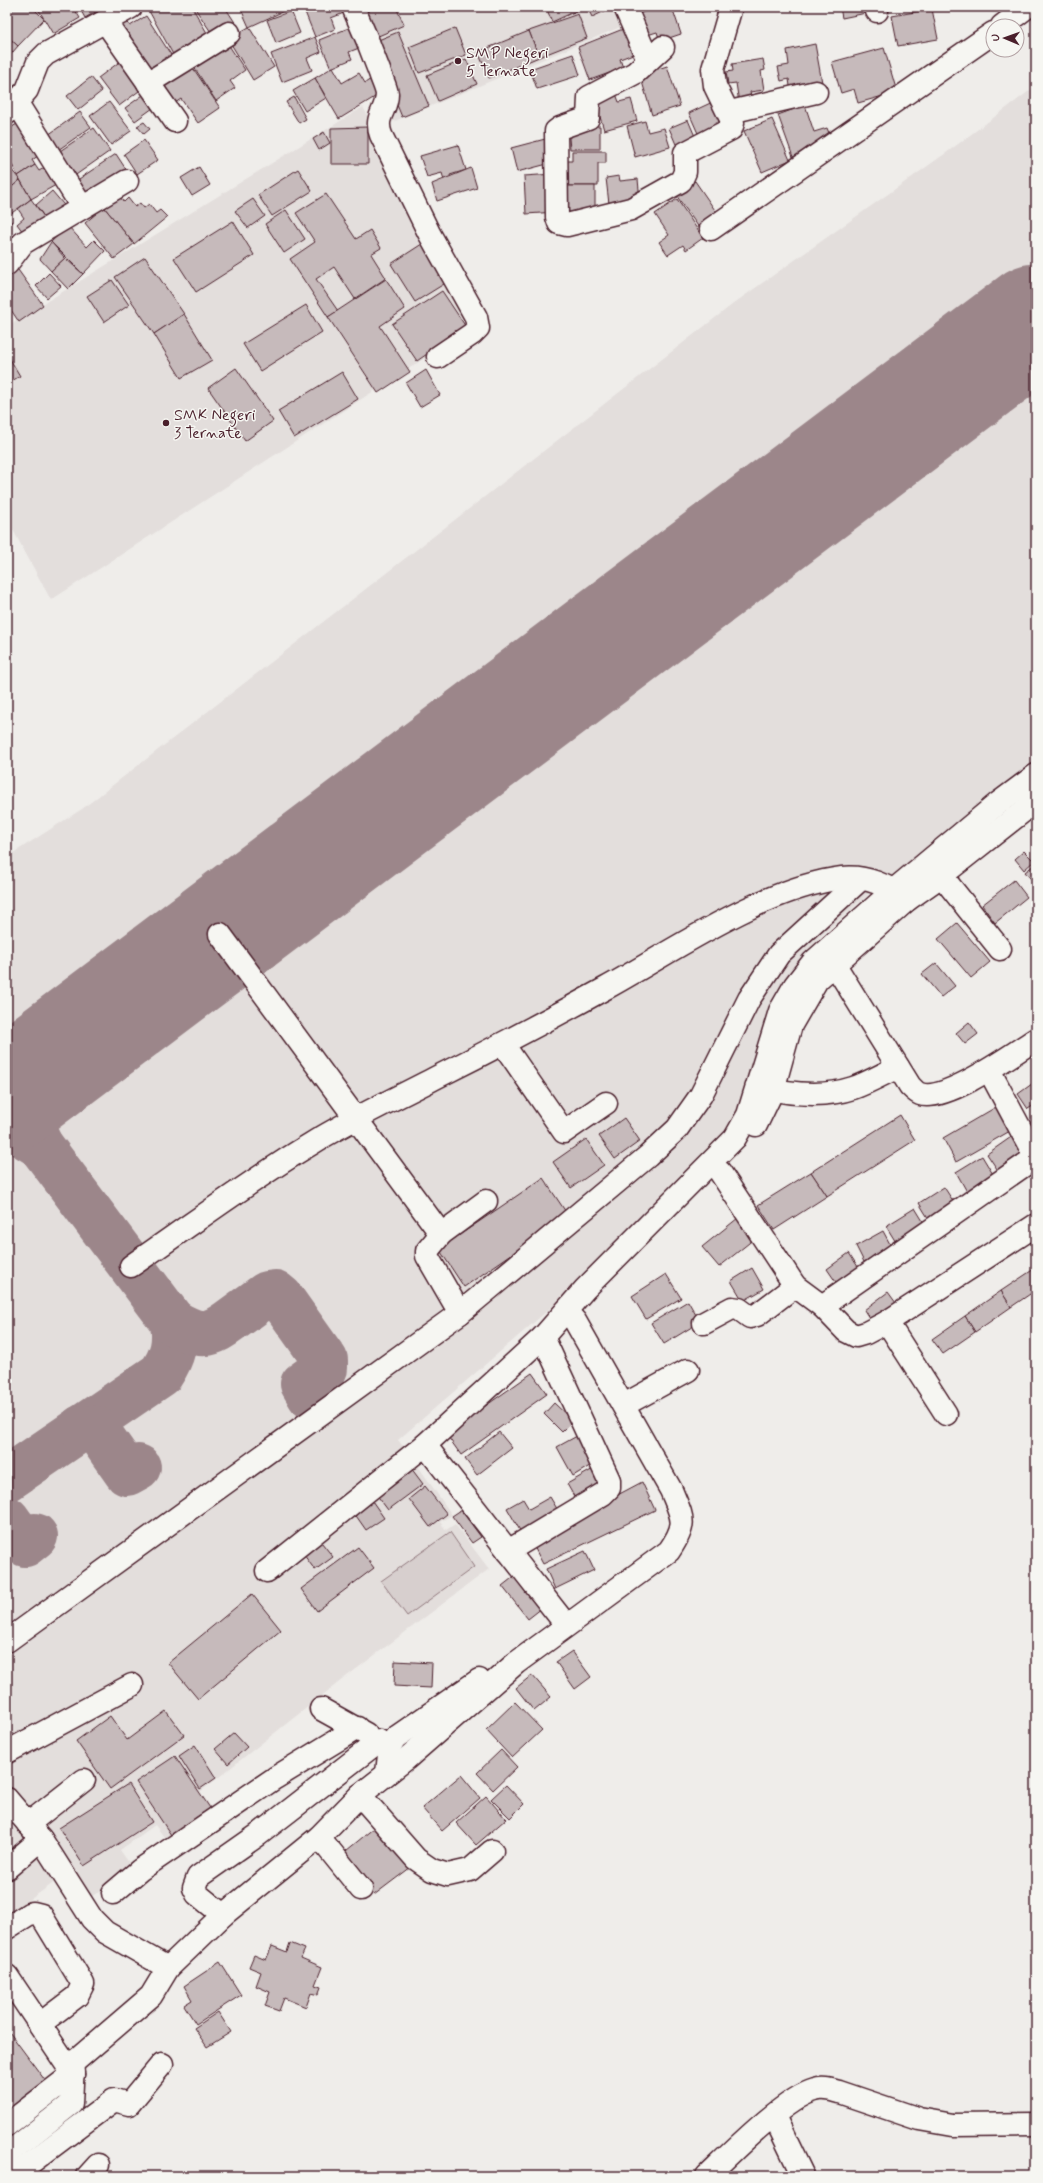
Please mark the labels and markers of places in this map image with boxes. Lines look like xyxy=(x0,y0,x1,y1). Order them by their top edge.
place label: SMP Negeri 5 Ternate xyxy=(466,43,549,82)
marker: SMP Negeri 5 Ternate xyxy=(453,56,463,66)
place label: SMK Negeri 3 Ternate xyxy=(174,405,256,444)
marker: SMK Negeri 3 Ternate xyxy=(161,418,171,428)

